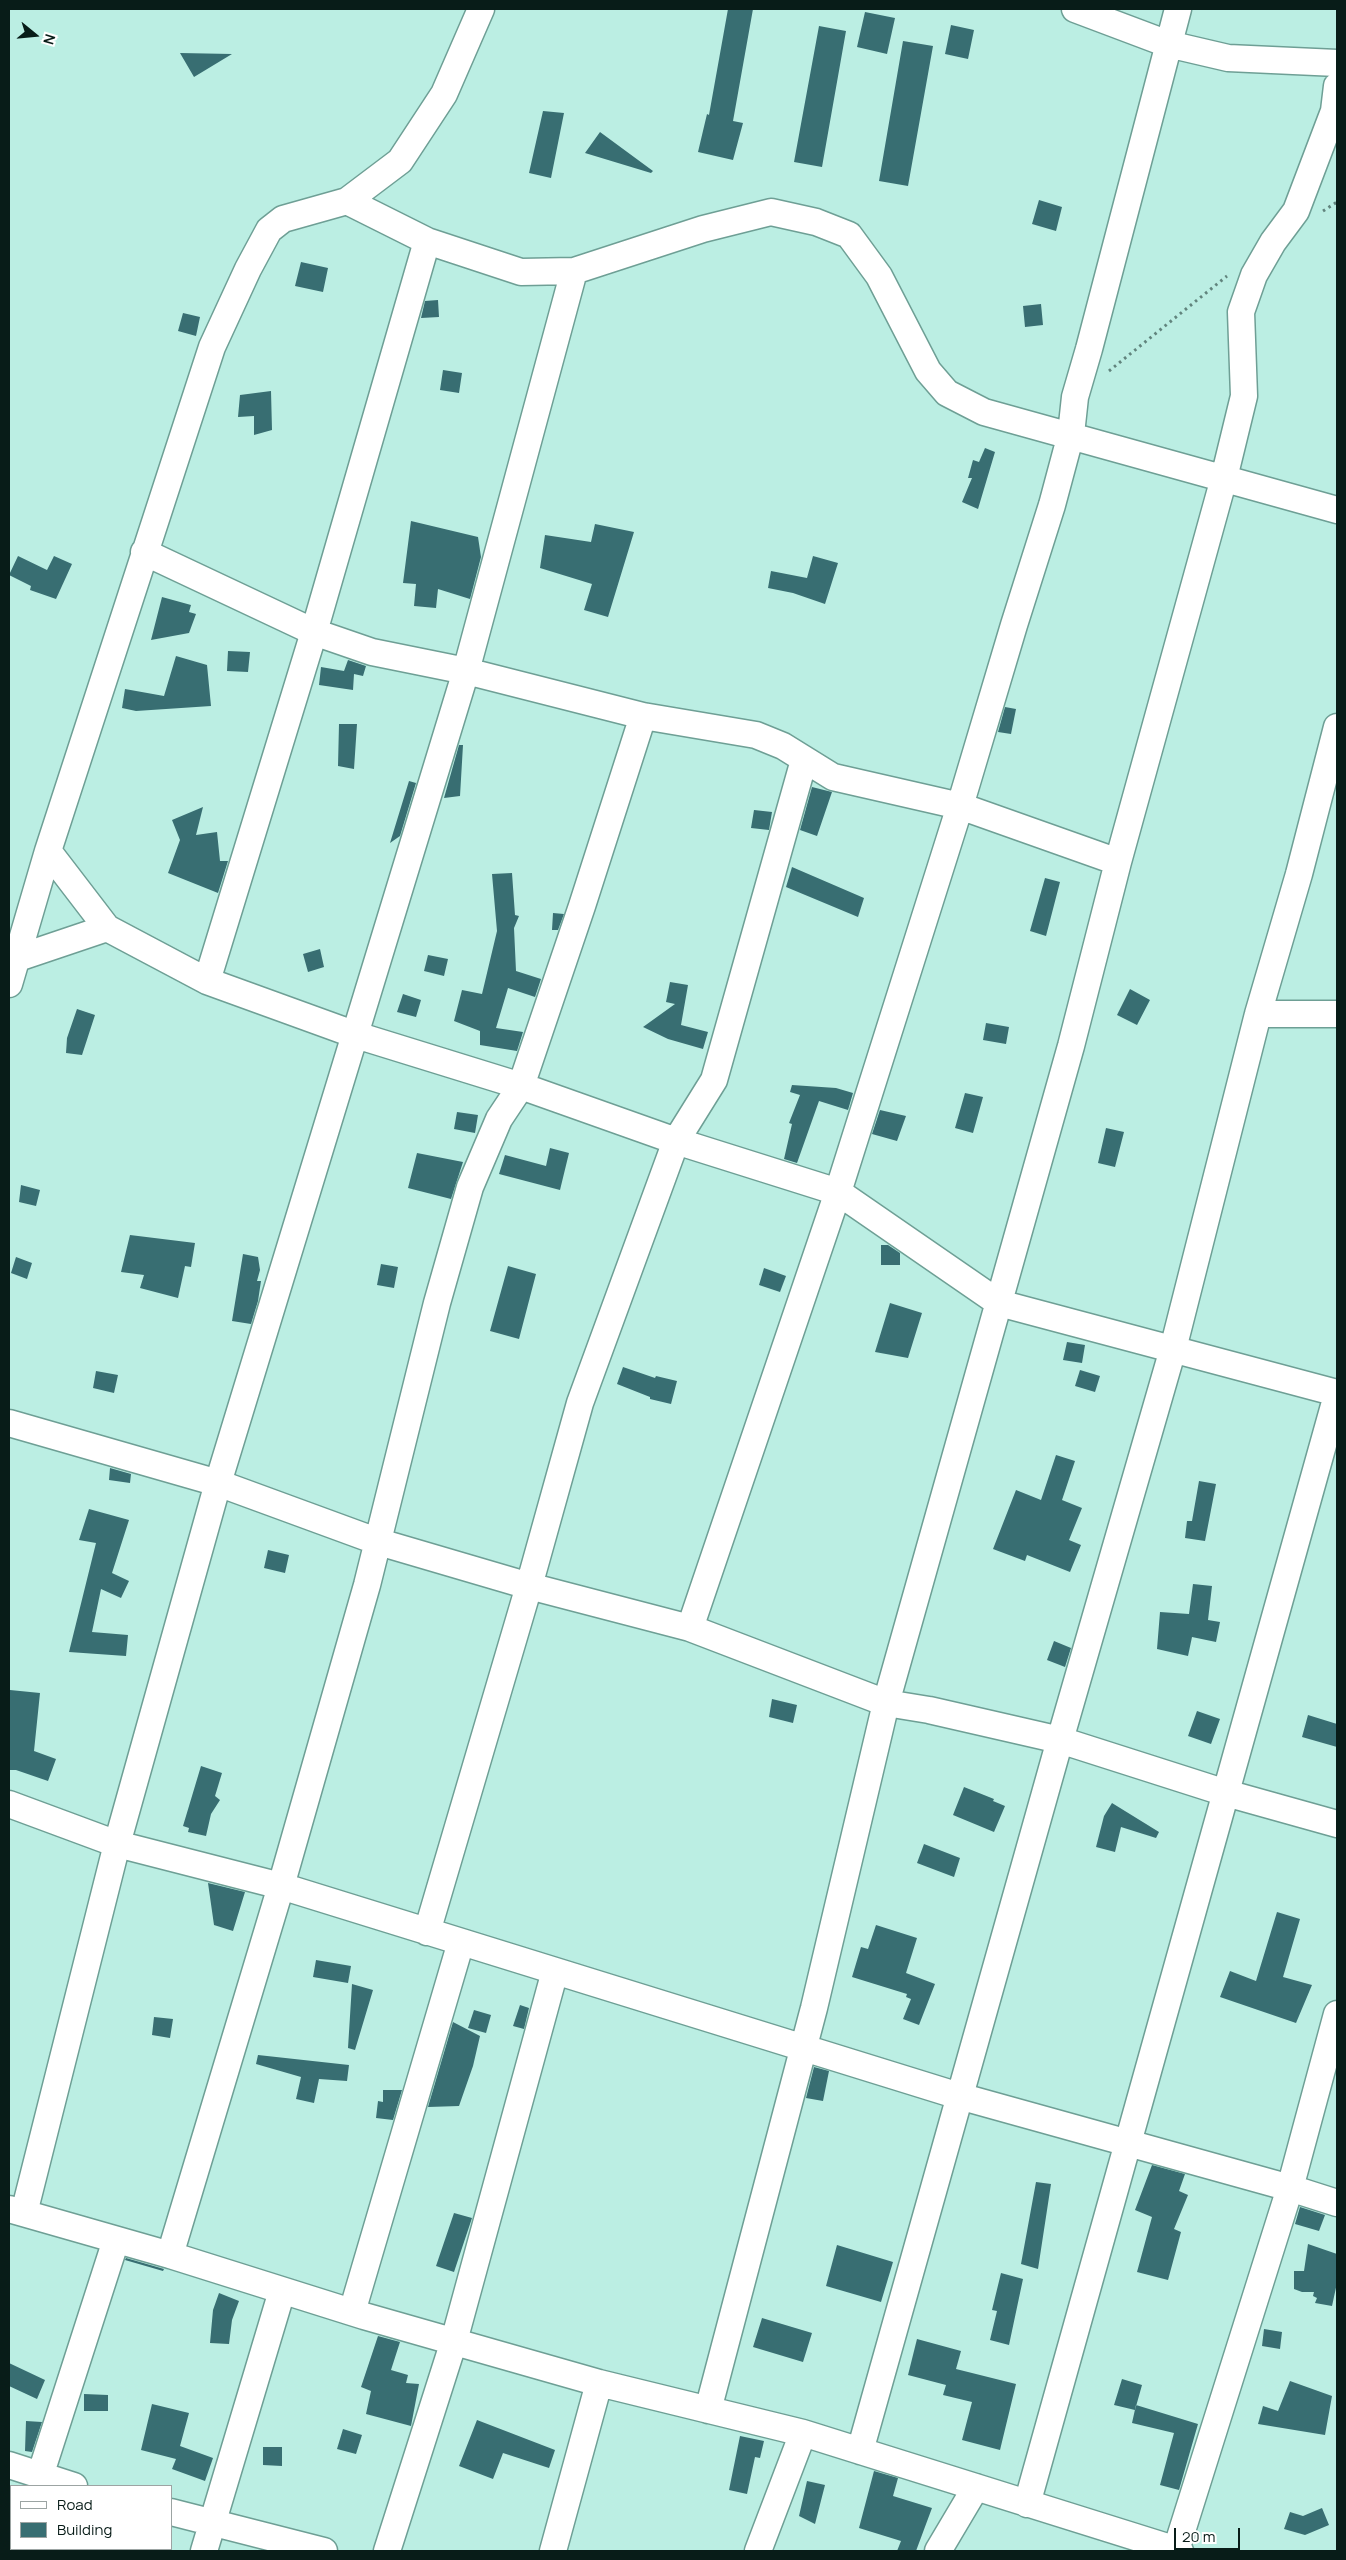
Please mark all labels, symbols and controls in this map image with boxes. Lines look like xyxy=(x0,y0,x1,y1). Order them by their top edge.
north arrow xyxy=(10,10,60,60)
text: N xyxy=(39,32,60,47)
legend xyxy=(10,2485,172,2550)
text: Road xyxy=(57,2494,93,2515)
scale bar xyxy=(1176,2518,1242,2550)
text: Building xyxy=(57,2519,112,2540)
text: 20 m xyxy=(1182,2526,1215,2547)

